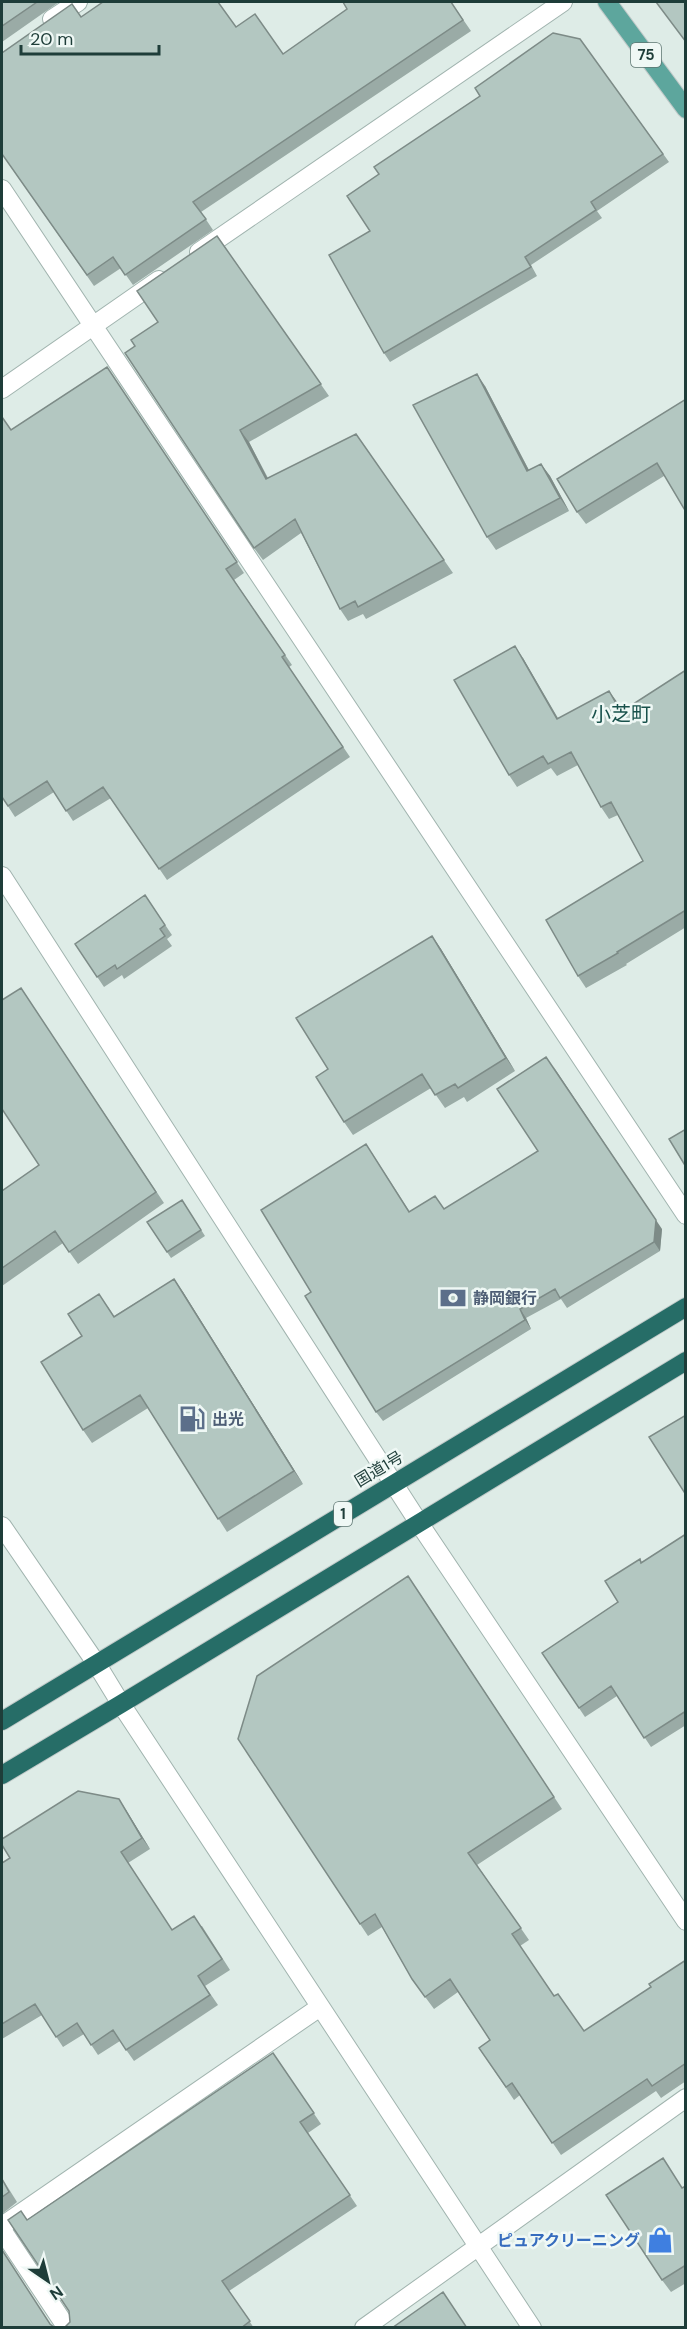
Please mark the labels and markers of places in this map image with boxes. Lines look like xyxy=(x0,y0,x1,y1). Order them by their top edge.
bank icon: 静岡銀行 xyxy=(438,1283,468,1313)
place label: 静岡銀行 xyxy=(473,1288,537,1309)
fuel station icon: 出光 xyxy=(177,1404,207,1434)
place label: 出光 xyxy=(212,1409,244,1430)
shop icon: ピュアクリーニング xyxy=(645,2225,675,2255)
place label: ピュアクリーニング xyxy=(497,2230,640,2251)

